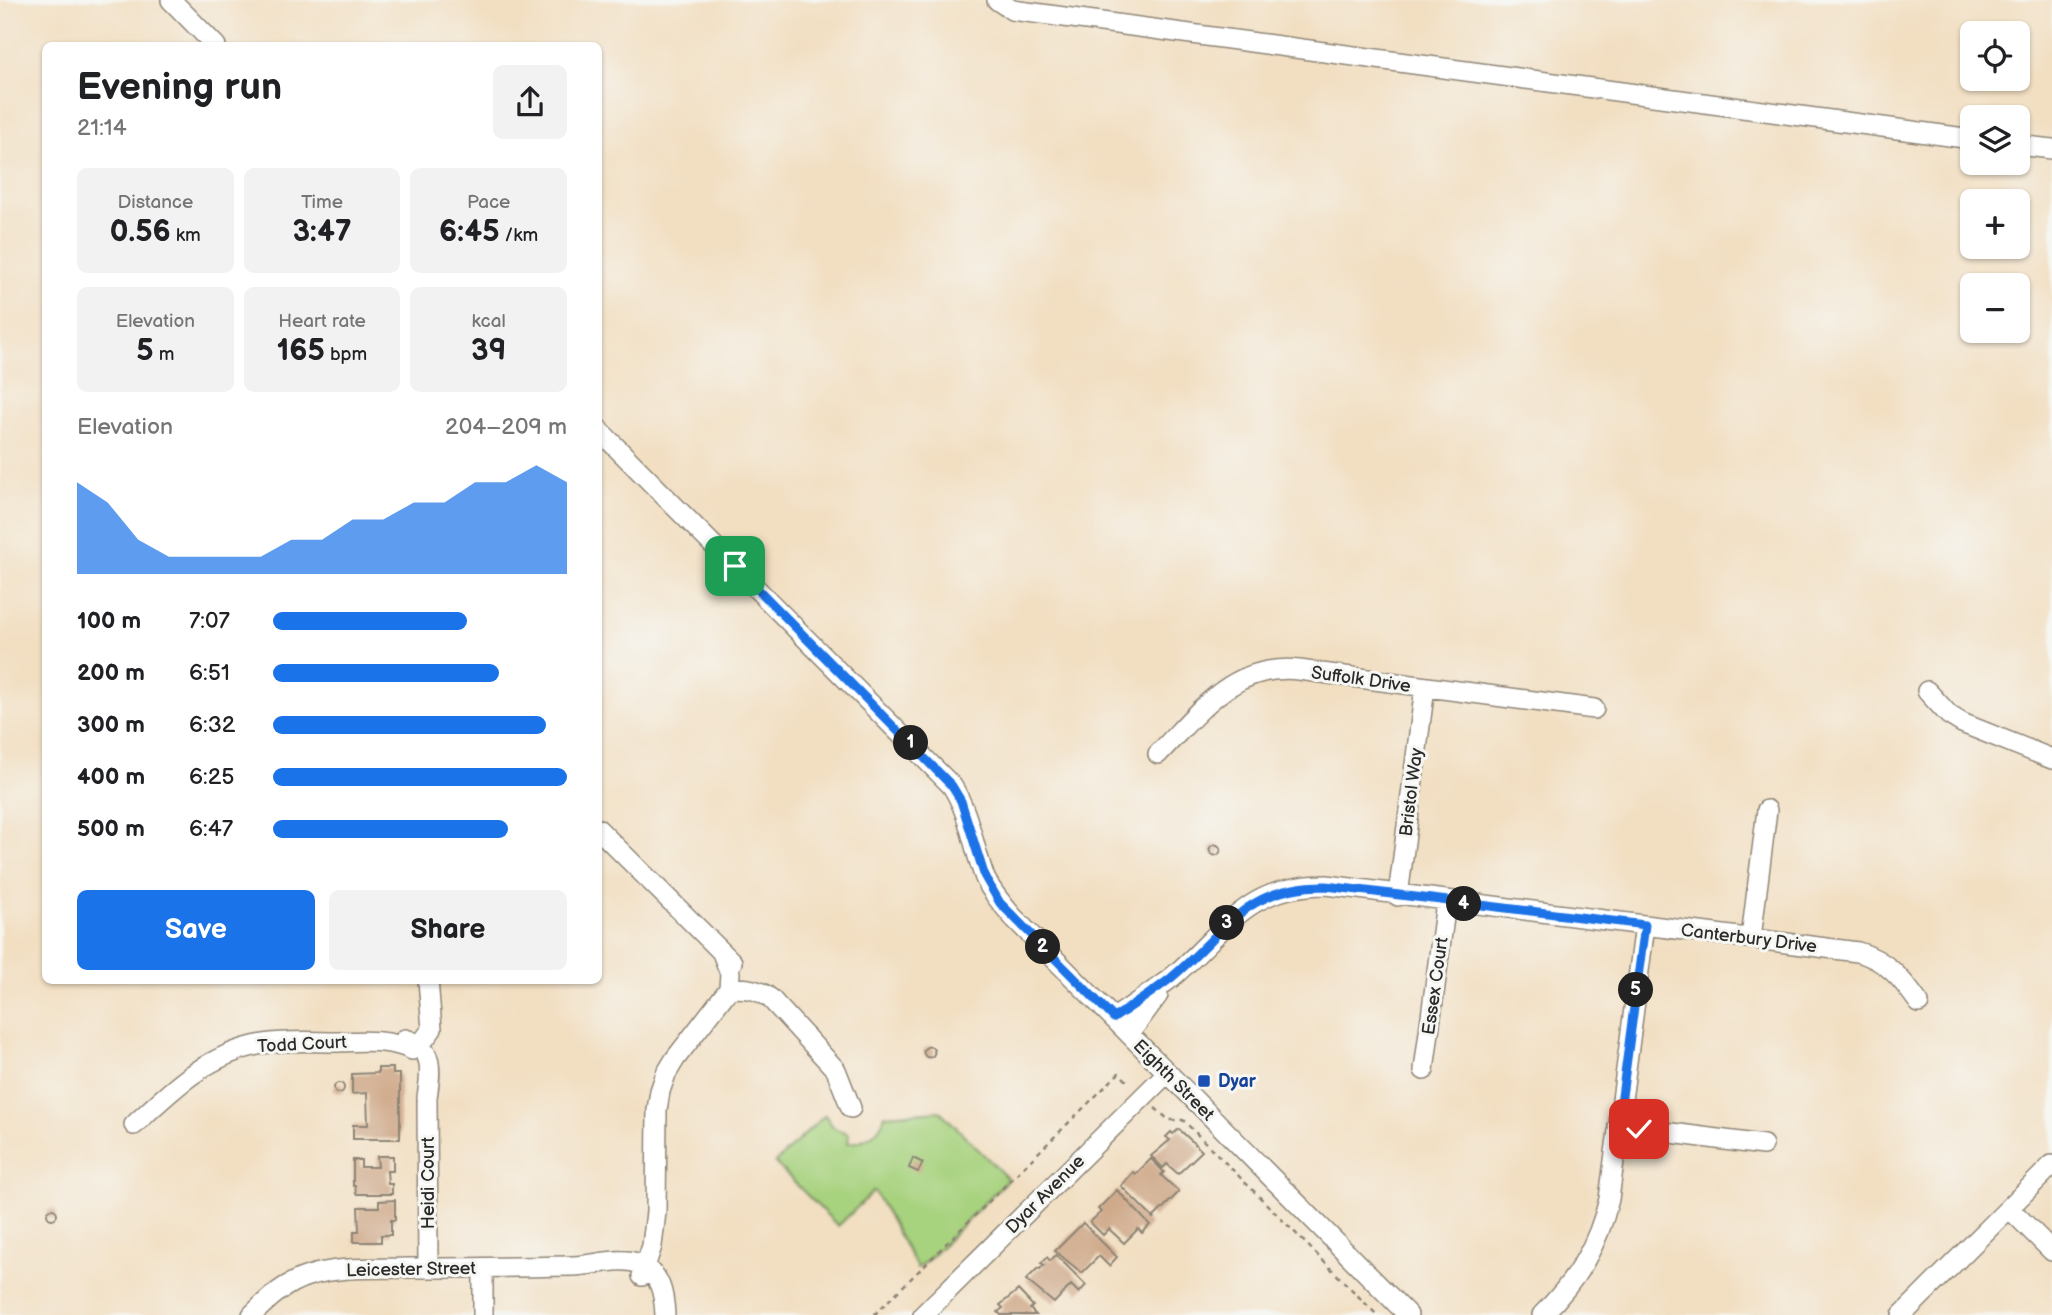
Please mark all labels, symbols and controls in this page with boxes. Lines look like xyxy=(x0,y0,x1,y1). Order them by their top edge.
map controls xyxy=(1960,21,2030,343)
button: locate xyxy=(1960,21,2030,91)
text: Evening run xyxy=(77,65,282,110)
button: share xyxy=(493,65,567,139)
button: layers xyxy=(1960,105,2030,175)
text: 21:14 xyxy=(77,114,127,142)
button: + xyxy=(1960,189,2030,259)
text: Distance xyxy=(117,191,193,214)
text: Time xyxy=(301,191,343,214)
text: Pace xyxy=(467,191,510,214)
text: 0.56 xyxy=(110,214,171,250)
text: 3:47 xyxy=(293,214,351,250)
text: 6:45 xyxy=(439,214,499,250)
text: km xyxy=(171,224,201,247)
text: /km xyxy=(499,224,538,247)
button: − xyxy=(1960,273,2030,343)
text: Elevation xyxy=(116,310,195,333)
text: Heart rate xyxy=(278,310,366,333)
text: kcal xyxy=(472,310,506,333)
text: 5 xyxy=(136,333,154,369)
text: 165 xyxy=(277,333,325,369)
text: 39 xyxy=(471,333,506,369)
text: m xyxy=(154,343,174,366)
text: bpm xyxy=(325,343,367,366)
text: Elevation xyxy=(77,413,173,441)
text: 204–209 m xyxy=(445,413,567,441)
pin xyxy=(705,536,765,596)
icon: arrive xyxy=(716,547,754,585)
text: 100 m xyxy=(77,607,141,635)
text: 7:07 xyxy=(189,607,230,635)
text: 200 m xyxy=(77,659,145,687)
text: 6:51 xyxy=(189,659,230,687)
street label: Suffolk Drive xyxy=(1310,662,1412,697)
text: 300 m xyxy=(77,711,145,739)
text: 6:32 xyxy=(189,711,235,739)
pin: 1 xyxy=(894,726,928,760)
text: 1 xyxy=(907,731,915,754)
street label: Bristol Way xyxy=(1396,746,1427,838)
text: 400 m xyxy=(77,763,145,791)
text: 6:25 xyxy=(189,763,234,791)
text: 500 m xyxy=(77,815,145,843)
text: 6:47 xyxy=(189,815,233,843)
pin: 4 xyxy=(1446,886,1482,922)
button: Save xyxy=(77,890,315,970)
button: Share xyxy=(329,890,567,970)
text: 4 xyxy=(1458,892,1469,915)
pin: 3 xyxy=(1210,906,1244,940)
text: 3 xyxy=(1221,911,1232,934)
street label: Canterbury Drive xyxy=(1680,920,1818,957)
pin: 2 xyxy=(1026,930,1060,964)
text: 2 xyxy=(1037,935,1048,958)
street label: Essex Court xyxy=(1418,935,1453,1036)
pin: 5 xyxy=(1618,972,1654,1007)
text: 5 xyxy=(1630,978,1641,1001)
street label: Todd Court xyxy=(257,1032,348,1057)
street label: Eighth Street xyxy=(1129,1036,1219,1126)
place label: Dyar xyxy=(1218,1071,1257,1092)
marker: Dyar xyxy=(1196,1073,1212,1089)
pin xyxy=(1609,1099,1669,1159)
icon: check xyxy=(1620,1110,1658,1148)
street label: Heidi Court xyxy=(418,1136,439,1229)
street label: Dyar Avenue xyxy=(1002,1150,1089,1238)
street label: Leicester Street xyxy=(346,1258,477,1281)

